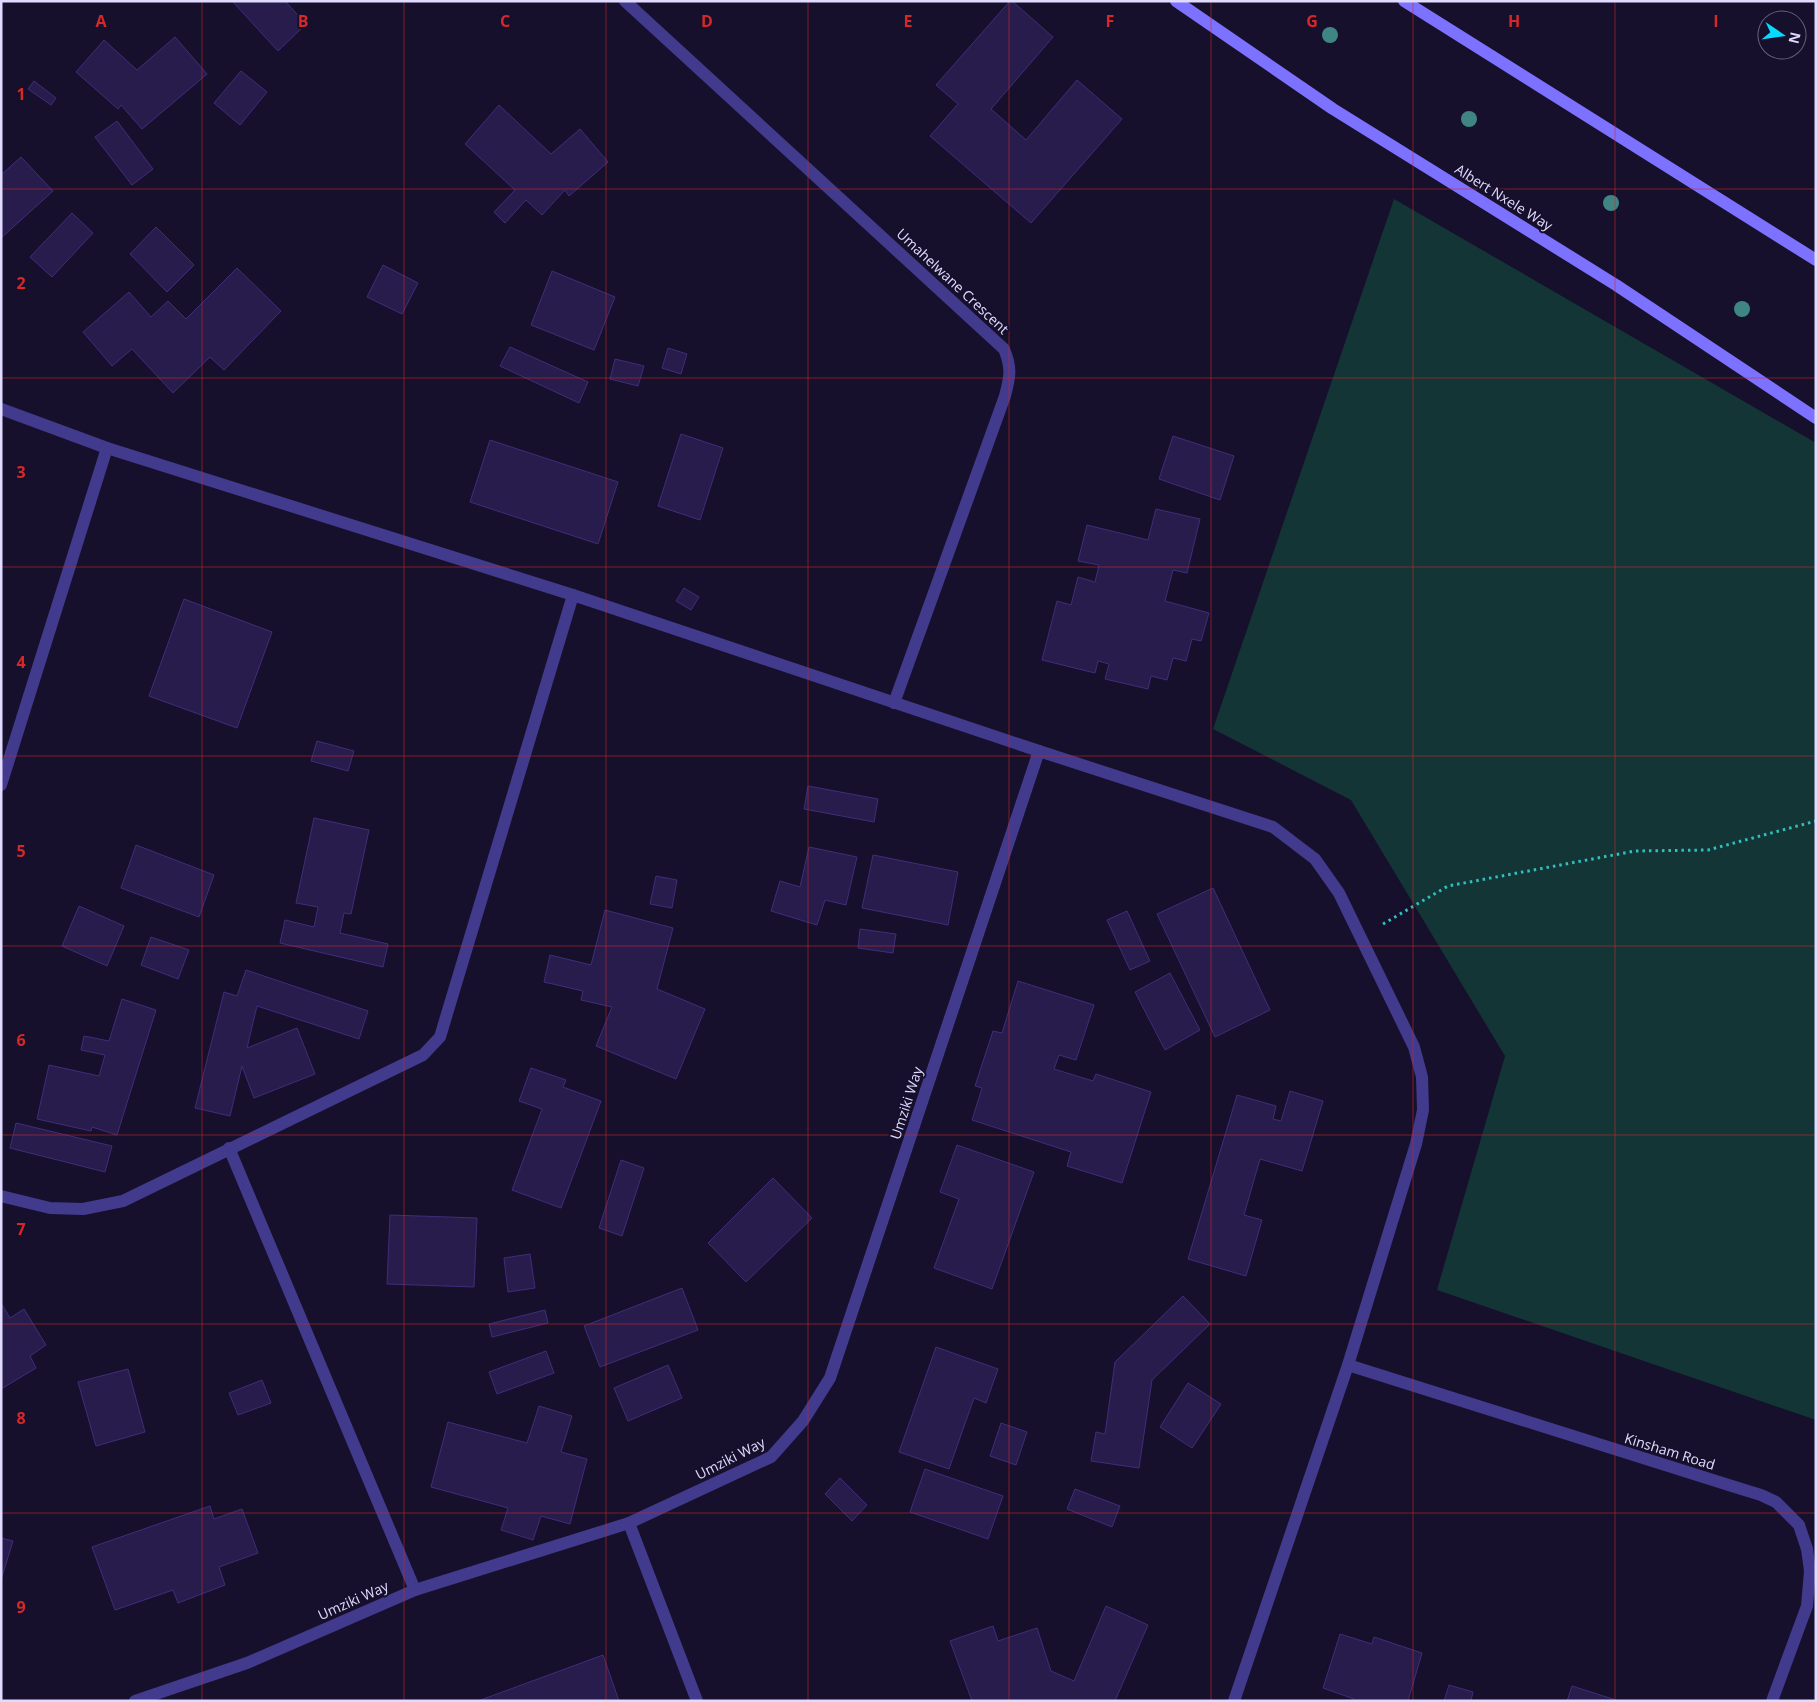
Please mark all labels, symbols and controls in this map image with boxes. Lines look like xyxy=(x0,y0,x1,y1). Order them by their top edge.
text: A xyxy=(95,10,107,32)
text: B xyxy=(298,10,308,32)
text: C xyxy=(500,10,510,32)
text: D xyxy=(701,10,713,32)
text: E xyxy=(904,10,913,32)
text: F xyxy=(1106,10,1114,32)
text: G xyxy=(1306,10,1318,32)
text: H xyxy=(1508,10,1520,32)
text: I xyxy=(1713,10,1719,32)
north arrow xyxy=(1757,10,1807,60)
text: N xyxy=(1785,30,1806,46)
text: 1 xyxy=(16,83,26,105)
street label: Albert Nxele Way xyxy=(1452,159,1557,235)
street label: Umahelwane Crescent xyxy=(893,224,1013,338)
text: 2 xyxy=(16,272,26,294)
text: 3 xyxy=(16,461,26,483)
text: 4 xyxy=(16,651,26,673)
text: 5 xyxy=(16,840,26,862)
text: 6 xyxy=(16,1029,26,1051)
street label: Umziki Way xyxy=(885,1063,927,1142)
text: 7 xyxy=(16,1218,26,1240)
text: 8 xyxy=(16,1407,26,1429)
street label: Kinsham Road xyxy=(1622,1428,1718,1474)
street label: Umziki Way xyxy=(692,1432,769,1484)
street label: Umziki Way xyxy=(315,1576,392,1624)
text: 9 xyxy=(16,1596,26,1618)

